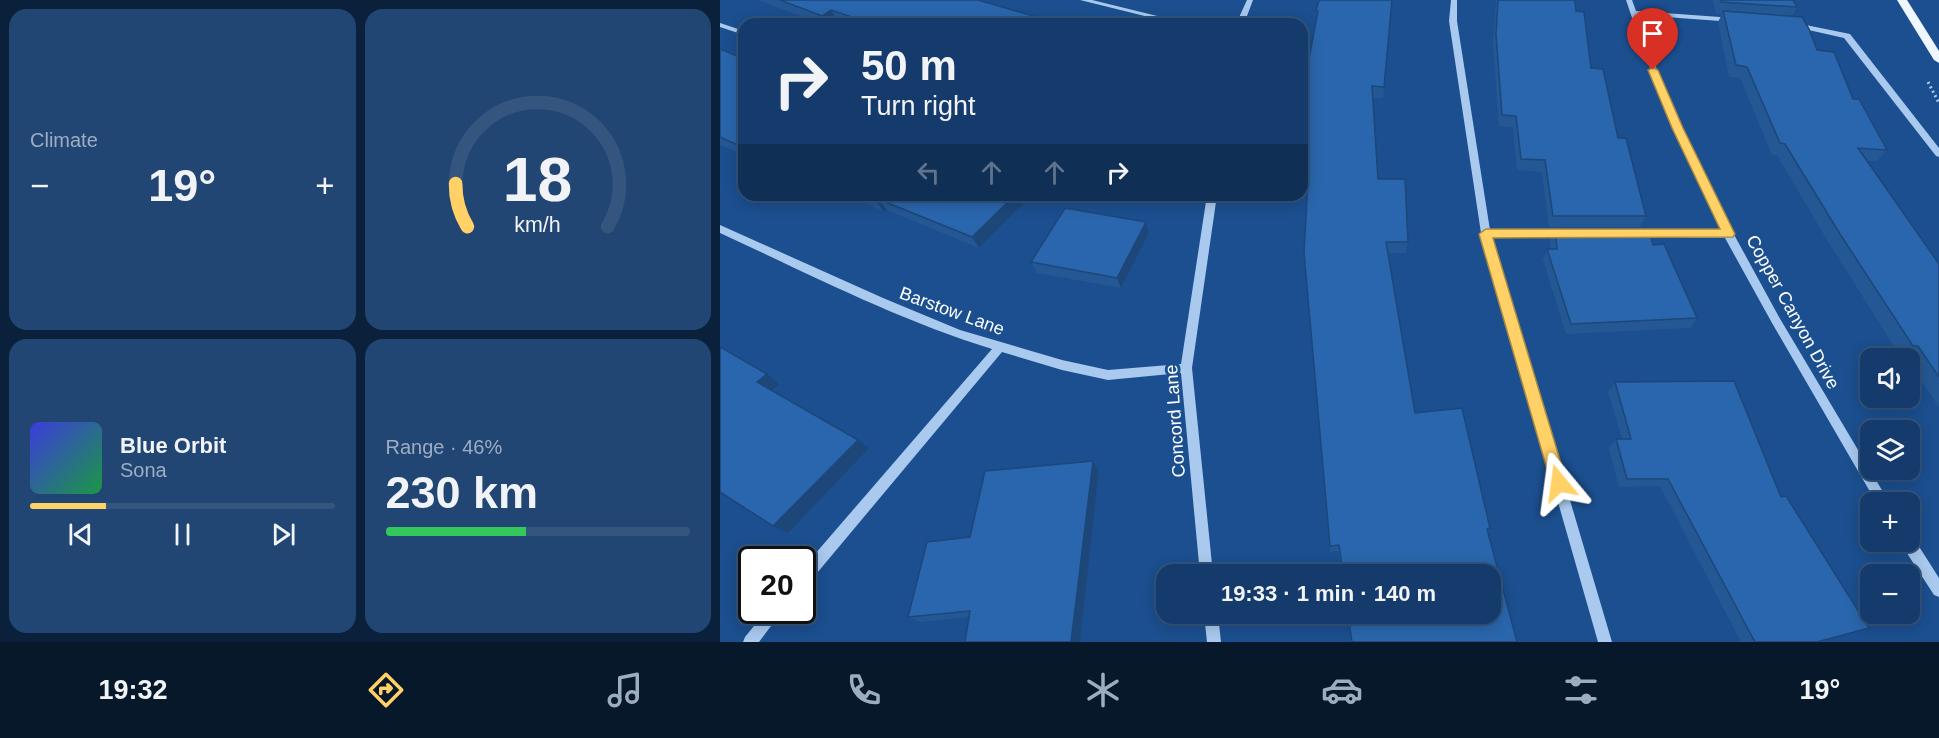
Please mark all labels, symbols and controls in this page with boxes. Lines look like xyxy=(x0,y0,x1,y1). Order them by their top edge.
pin xyxy=(1627,8,1678,70)
icon: arrive xyxy=(1636,17,1669,50)
icon: right xyxy=(762,42,840,120)
text: 50 m xyxy=(861,42,957,89)
text: Turn right xyxy=(861,91,976,121)
text: Climate xyxy=(30,129,98,151)
text: 18 xyxy=(503,145,572,214)
icon: left xyxy=(912,156,945,189)
icon: ahead xyxy=(975,156,1008,189)
icon: ahead xyxy=(1038,156,1071,189)
icon: right xyxy=(1101,156,1134,189)
text: 19° xyxy=(148,160,216,211)
text: − xyxy=(30,167,49,204)
text: + xyxy=(315,167,335,204)
text: km/h xyxy=(515,213,561,237)
street label: Copper Canyon Drive xyxy=(1742,231,1844,393)
street label: Barstow Lane xyxy=(897,283,1007,339)
map controls xyxy=(1860,348,1920,624)
button: sound xyxy=(1860,348,1920,408)
street label: Concord Lane xyxy=(1161,364,1189,478)
button: layers xyxy=(1860,420,1920,480)
text: Blue Orbit xyxy=(120,433,226,458)
text: Range · 46% xyxy=(386,436,502,458)
position arrow xyxy=(1527,451,1591,515)
text: Sona xyxy=(120,459,167,481)
text: 230 km xyxy=(386,467,538,518)
button: + xyxy=(1860,492,1920,552)
icon: previous xyxy=(64,518,97,551)
icon: pause xyxy=(166,518,199,551)
icon: next xyxy=(267,518,300,551)
speed limit sign: 20 xyxy=(738,546,816,624)
button: − xyxy=(1860,564,1920,624)
text: 19:33 · 1 min · 140 m xyxy=(1221,581,1436,606)
icon: directions xyxy=(365,669,407,711)
icon: music xyxy=(604,669,646,711)
icon: phone xyxy=(843,669,885,711)
icon: climate xyxy=(1082,669,1124,711)
icon: car xyxy=(1321,669,1363,711)
icon: filters xyxy=(1560,669,1602,711)
text: 19:32 xyxy=(99,675,168,705)
text: 19° xyxy=(1800,675,1840,705)

